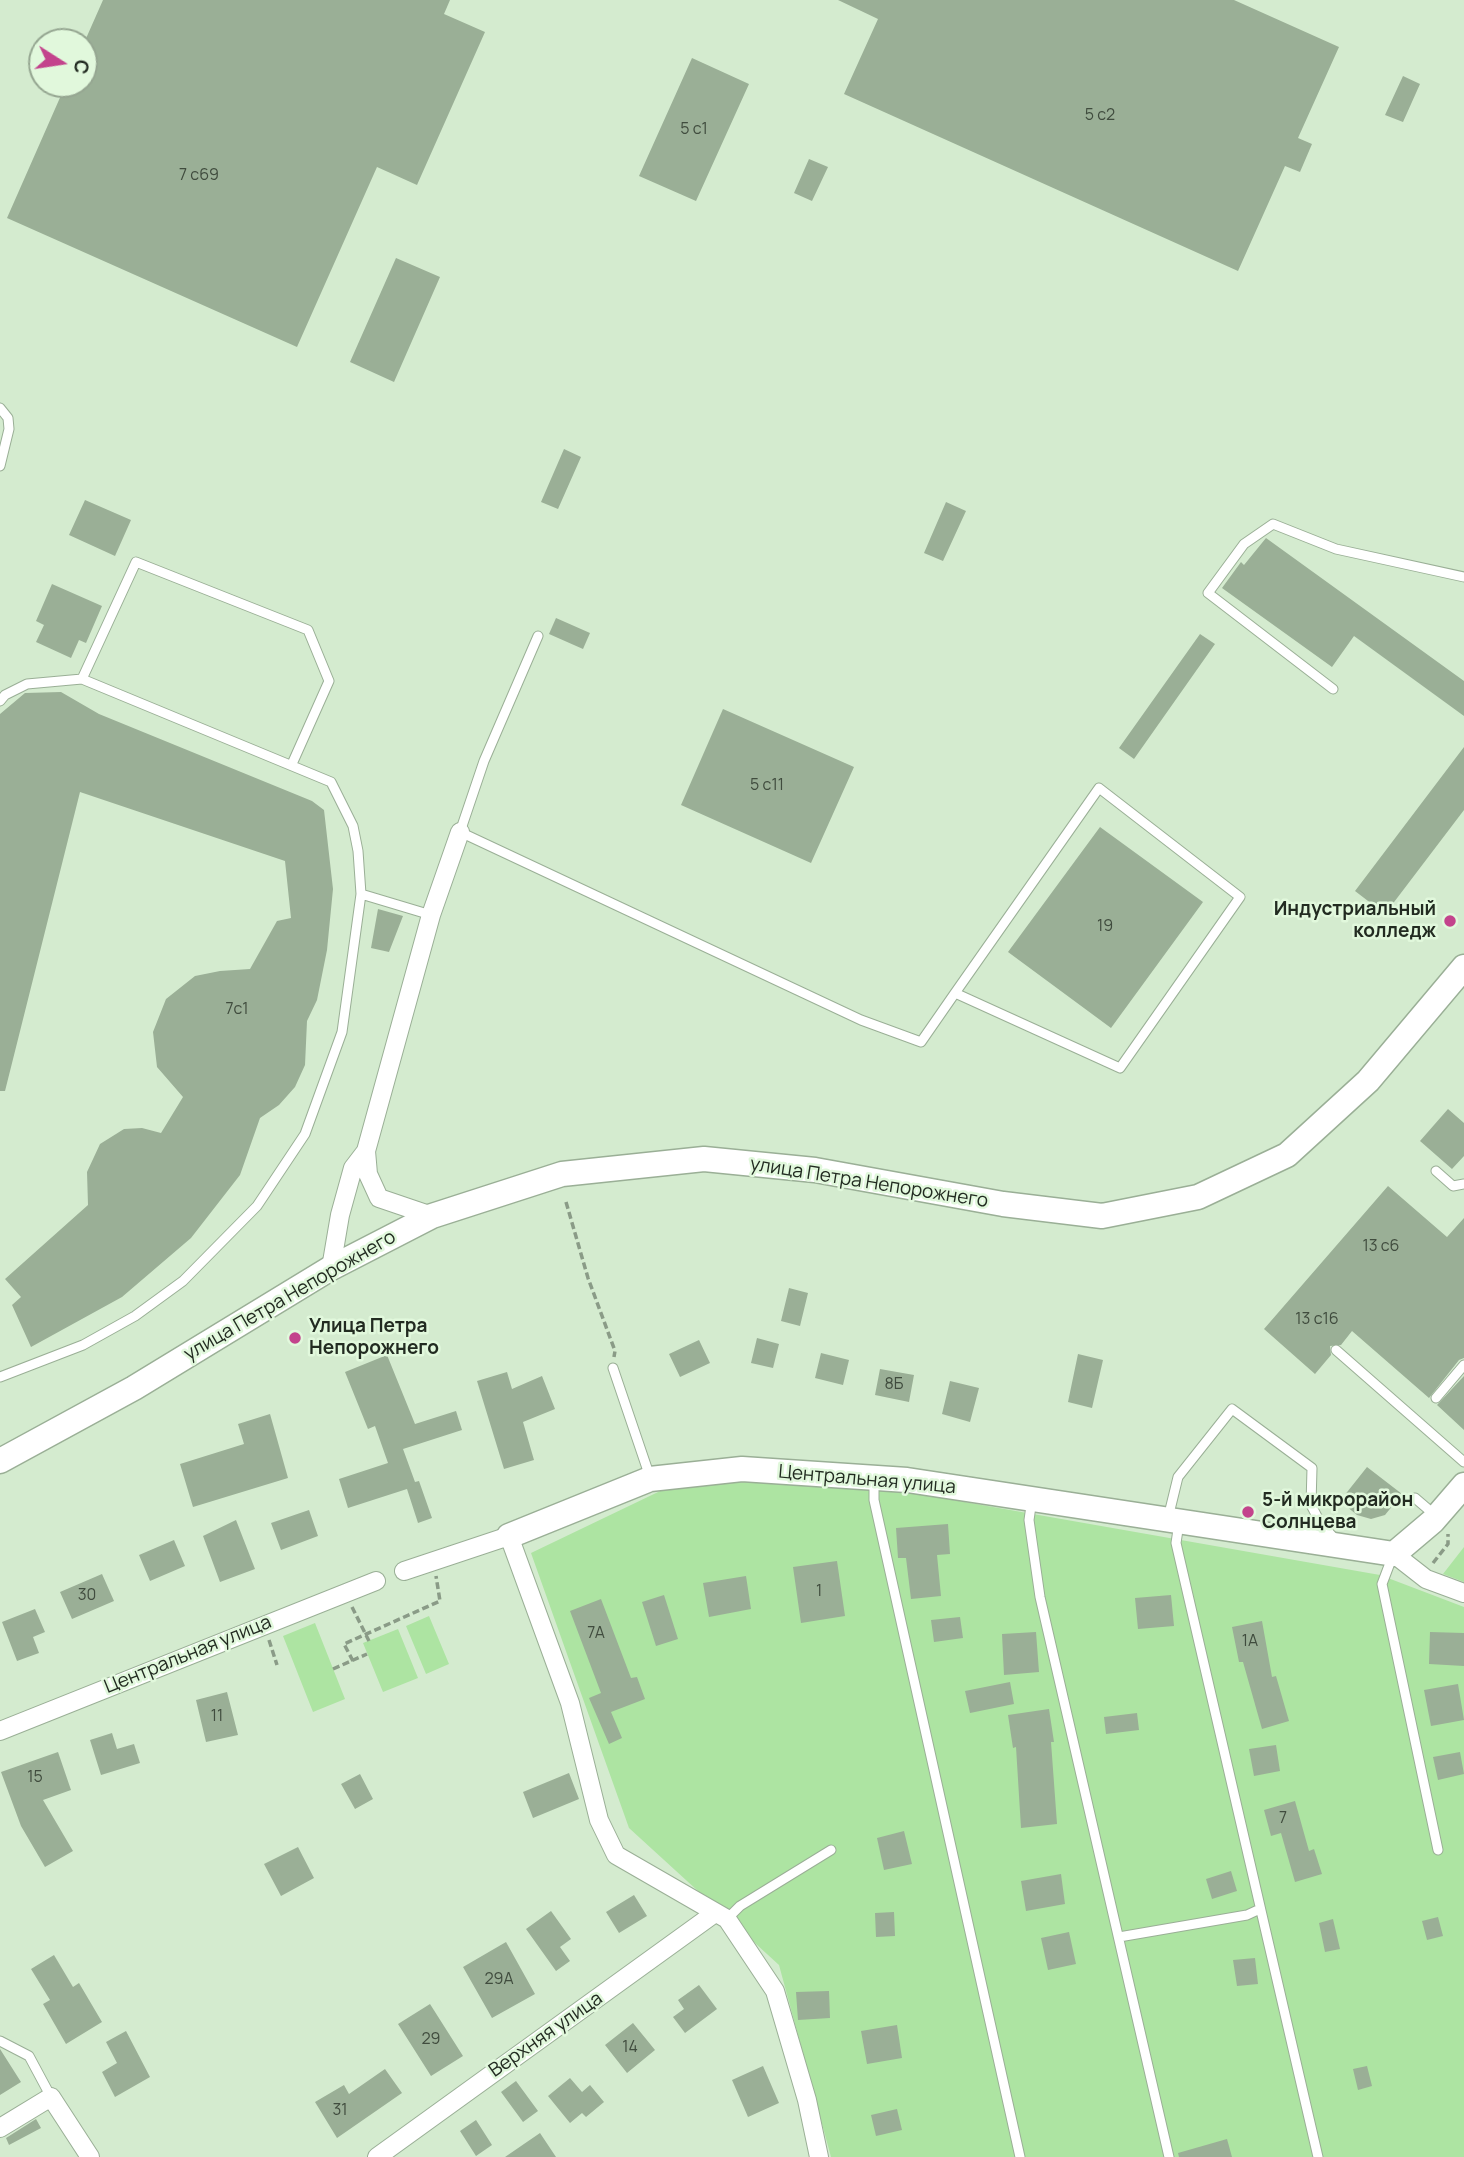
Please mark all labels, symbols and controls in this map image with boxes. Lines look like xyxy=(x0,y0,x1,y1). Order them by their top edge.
north arrow xyxy=(28,28,98,98)
text: С xyxy=(67,57,96,77)
house number: 5 с2 xyxy=(1085,106,1115,126)
house number: 5 с1 xyxy=(680,120,708,140)
house number: 7 с69 xyxy=(179,166,219,186)
house number: 5 с11 xyxy=(750,776,784,796)
place label: Индустриальный колледж xyxy=(1274,899,1436,943)
marker: Индустриальный колледж xyxy=(1442,913,1458,929)
house number: 19 xyxy=(1097,917,1113,937)
house number: 7с1 xyxy=(225,1000,249,1020)
street label: улица Петра Непорожнего xyxy=(748,1153,990,1213)
street label: улица Петра Непорожнего xyxy=(180,1226,400,1366)
house number: 13 c6 xyxy=(1362,1237,1400,1257)
house number: 13 c16 xyxy=(1295,1310,1339,1330)
place label: Улица Петра Непорожнего xyxy=(309,1316,439,1360)
marker: Улица Петра Непорожнего xyxy=(287,1330,303,1346)
house number: 8Б xyxy=(885,1375,903,1395)
street label: Центральная улица xyxy=(777,1461,957,1499)
place label: 5-й микрорайон Солнцева xyxy=(1262,1490,1413,1534)
marker: 5-й микрорайон Солнцева xyxy=(1240,1504,1256,1520)
house number: 1 xyxy=(816,1582,822,1602)
house number: 30 xyxy=(78,1586,96,1606)
street label: Центральная улица xyxy=(101,1611,275,1699)
house number: 7А xyxy=(587,1624,605,1644)
house number: 1А xyxy=(1242,1632,1258,1652)
house number: 11 xyxy=(211,1707,223,1727)
house number: 15 xyxy=(27,1768,43,1788)
house number: 7 xyxy=(1279,1809,1287,1829)
house number: 29А xyxy=(484,1970,514,1990)
street label: Верхняя улица xyxy=(485,1987,607,2083)
house number: 29 xyxy=(421,2030,441,2050)
house number: 14 xyxy=(622,2038,638,2058)
house number: 31 xyxy=(332,2101,348,2121)

